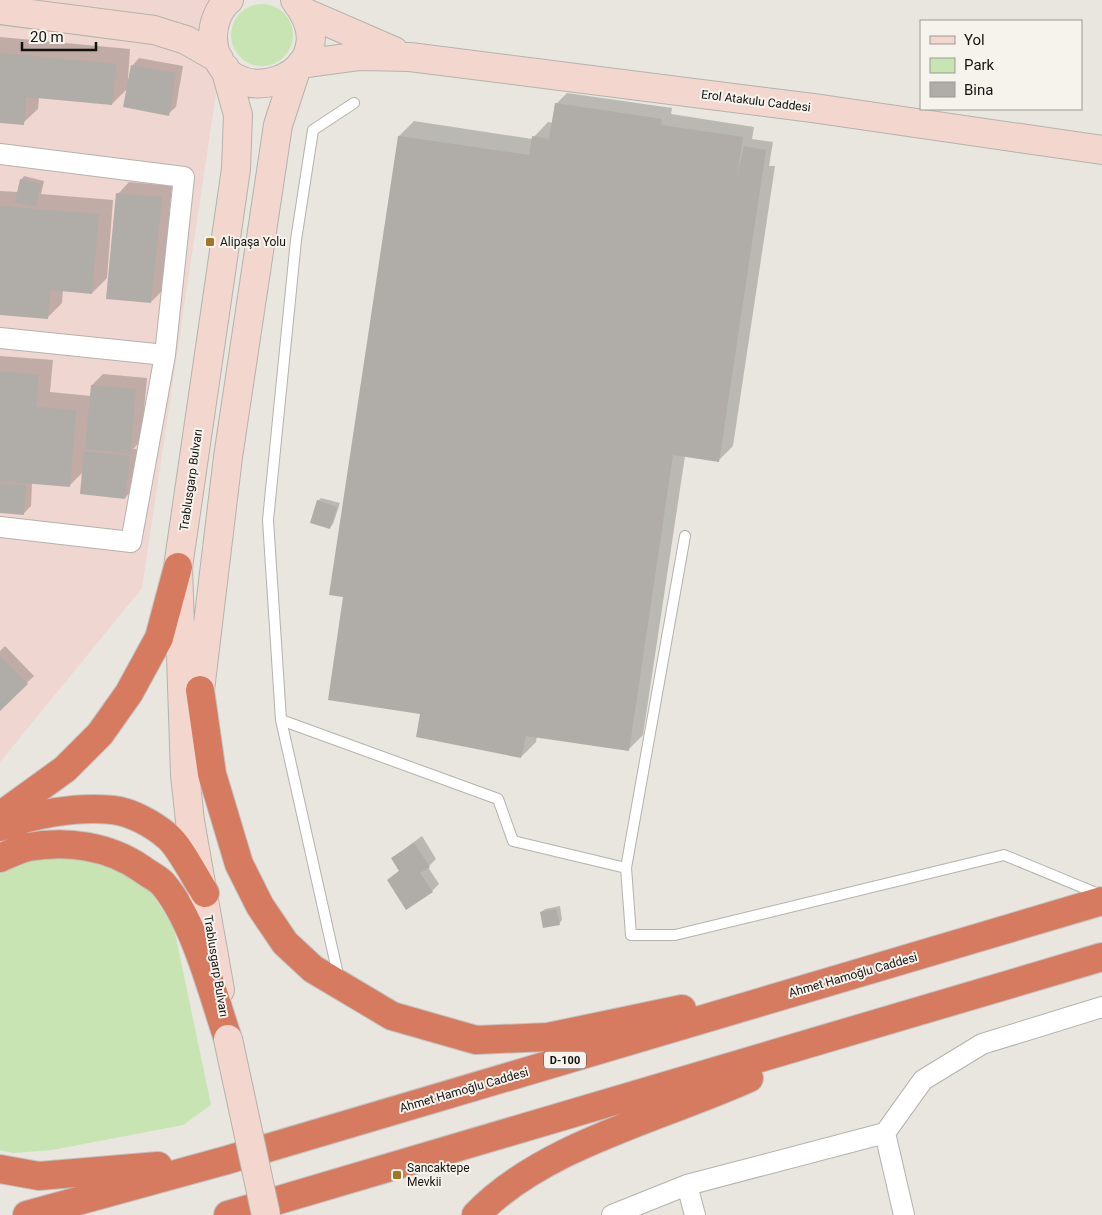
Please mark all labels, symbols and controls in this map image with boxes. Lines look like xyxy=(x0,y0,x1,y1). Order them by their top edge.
scale bar xyxy=(22,20,96,52)
legend xyxy=(920,20,1082,110)
text: 20 m xyxy=(30,28,64,46)
text: Yol xyxy=(964,31,985,49)
text: Park xyxy=(964,56,995,74)
text: Bina xyxy=(964,81,993,99)
street label: Erol Atakulu Caddesi xyxy=(700,87,812,115)
place label: Alipaşa Yolu xyxy=(220,235,286,249)
marker: Alipaşa Yolu xyxy=(204,236,216,248)
street label: Trablusgarp Bulvarı xyxy=(177,428,205,532)
street label: Trablusgarp Bulvarı xyxy=(201,914,231,1018)
street label: Ahmet Hamoğlu Caddesi xyxy=(787,950,919,1000)
road number: D-100 xyxy=(544,1052,586,1068)
street label: Ahmet Hamoğlu Caddesi xyxy=(398,1065,530,1115)
place label: Sancaktepe Mevkii xyxy=(407,1161,470,1189)
marker: Sancaktepe Mevkii xyxy=(391,1169,403,1181)

